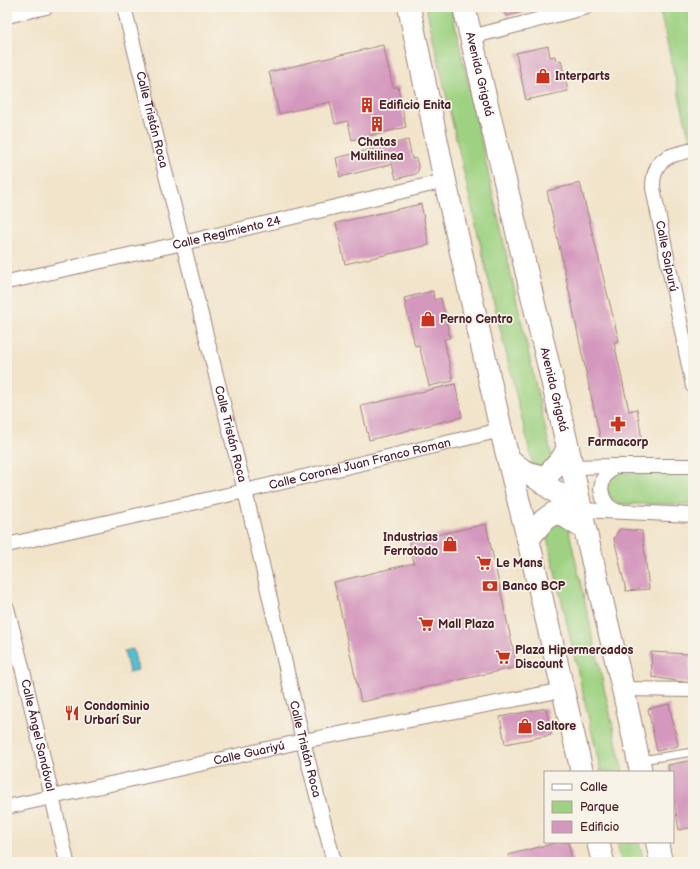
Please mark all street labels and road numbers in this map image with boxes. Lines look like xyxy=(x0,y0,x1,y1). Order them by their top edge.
street label: Avenida Grigotá xyxy=(463,30,497,118)
street label: Calle Tristán Roca xyxy=(133,70,171,170)
street label: Calle Regimiento 24 xyxy=(171,212,283,253)
street label: Calle Saipurú xyxy=(652,219,681,293)
street label: Avenida Grigotá xyxy=(537,346,571,433)
street label: Calle Tristán Roca xyxy=(211,384,250,484)
street label: Calle Coronel Juan Franco Roman xyxy=(267,435,452,493)
street label: Calle Ángel Sandóval xyxy=(18,678,58,793)
street label: Calle Tristán Roca xyxy=(286,699,325,799)
street label: Calle Guariyú xyxy=(212,738,286,768)

